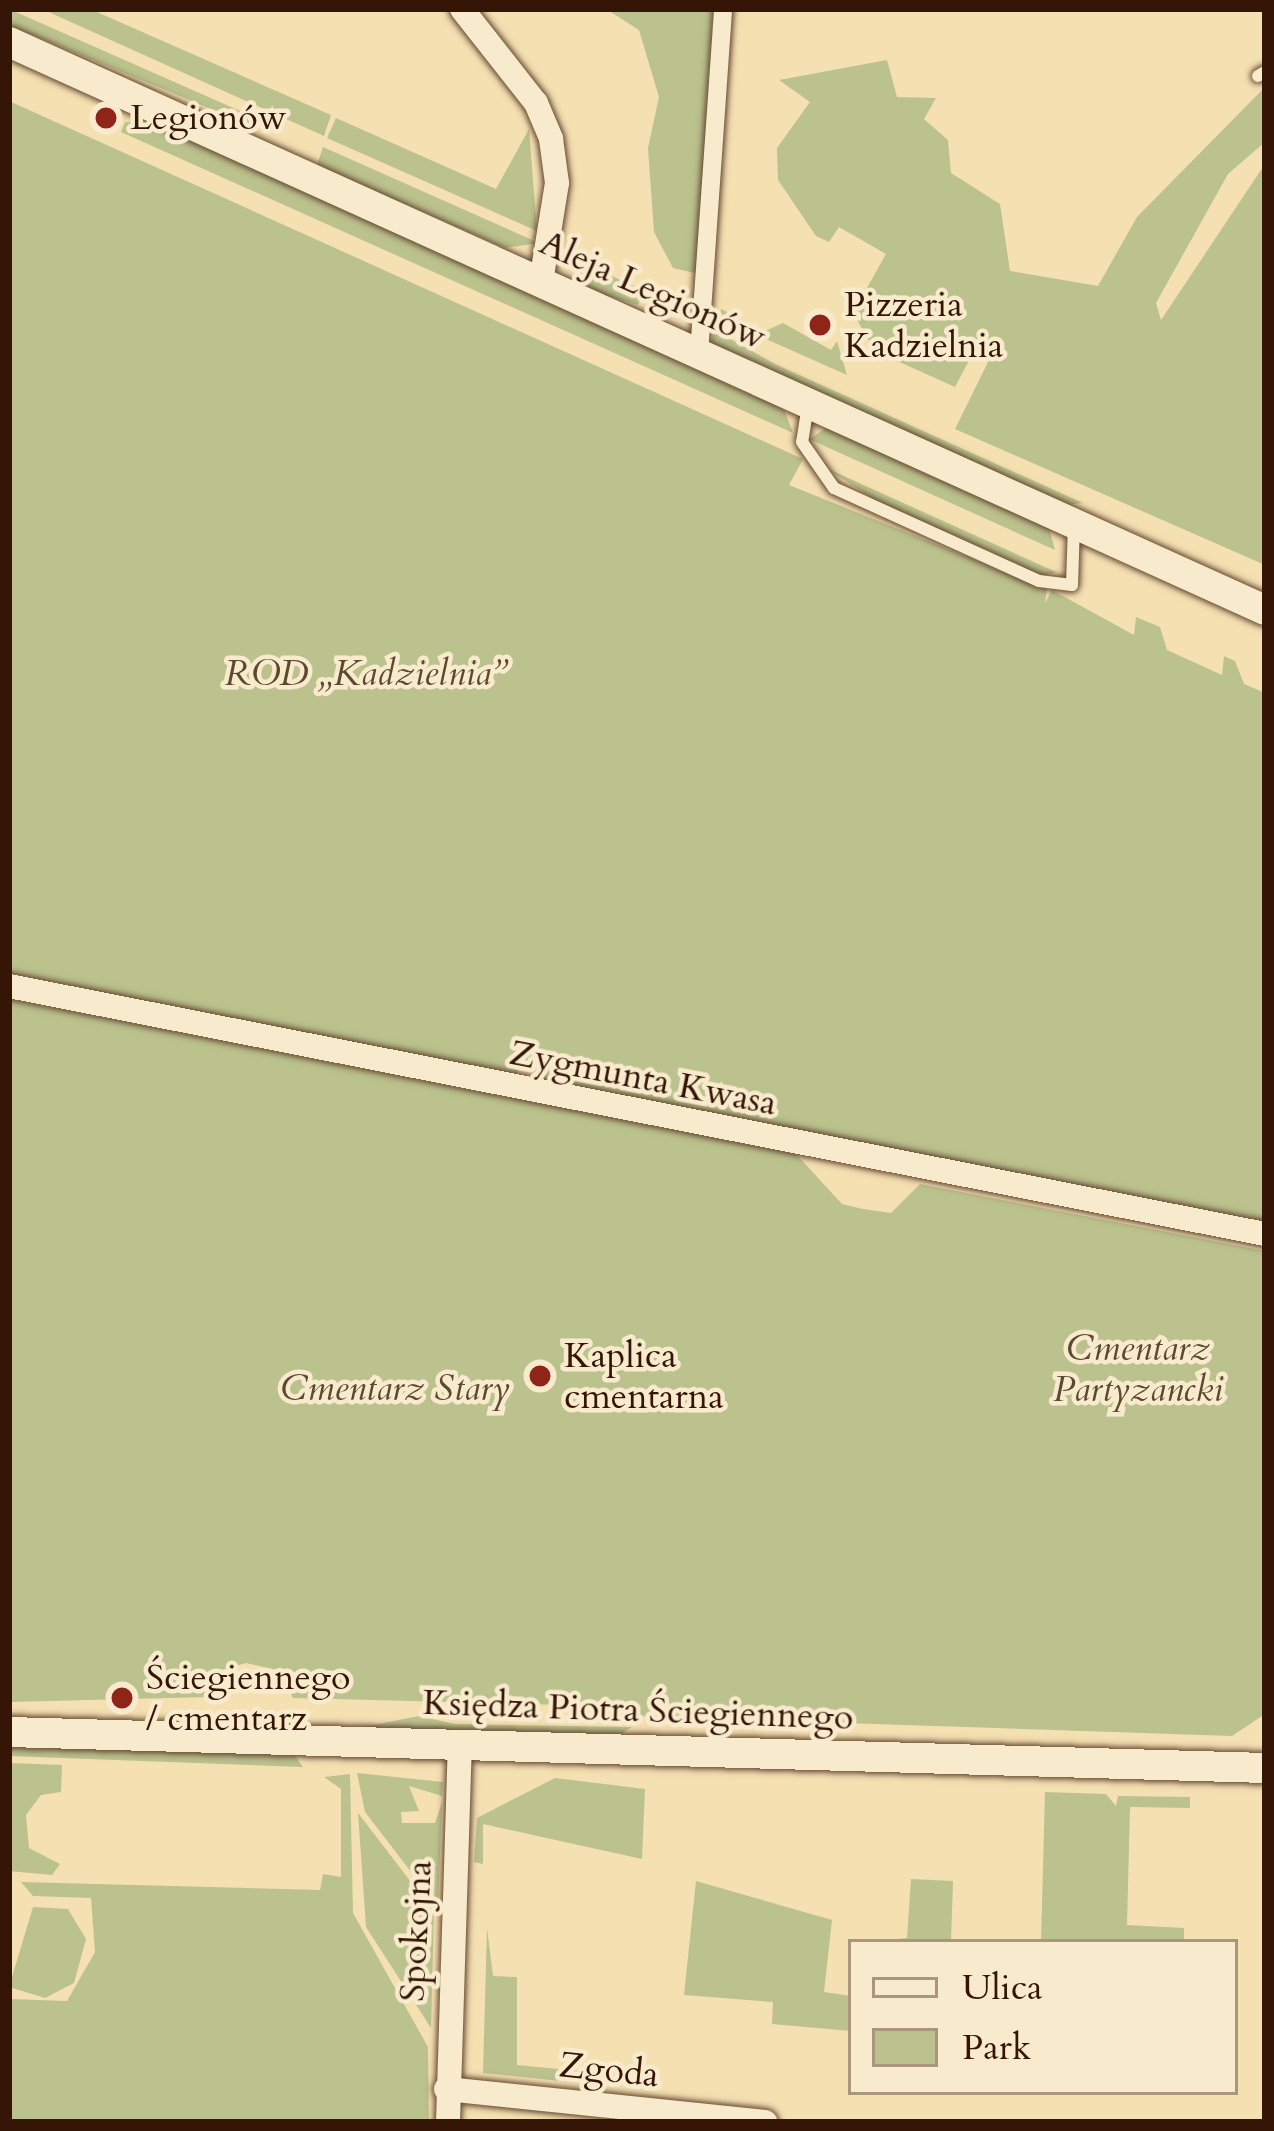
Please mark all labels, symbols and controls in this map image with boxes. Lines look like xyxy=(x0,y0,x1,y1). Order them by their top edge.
place label: Legionów xyxy=(130,96,287,140)
marker: Legionów xyxy=(93,105,119,131)
street label: Aleja Legionów xyxy=(533,221,773,359)
place label: Pizzeria Kadzielnia xyxy=(844,282,1003,367)
marker: Pizzeria Kadzielnia xyxy=(807,312,833,338)
park label: ROD „Kadzielnia” xyxy=(224,652,506,696)
street label: Zygmunta Kwasa xyxy=(506,1031,780,1125)
park label: Cmentarz Partyzancki xyxy=(1053,1326,1223,1411)
place label: Kaplica cmentarna xyxy=(564,1333,724,1418)
marker: Kaplica cmentarna xyxy=(527,1363,553,1389)
park label: Cmentarz Stary xyxy=(280,1367,510,1411)
place label: Ściegiennego / cmentarz xyxy=(146,1655,350,1740)
street label: Księdza Piotra Ściegiennego xyxy=(422,1681,854,1739)
marker: Ściegiennego / cmentarz xyxy=(109,1685,135,1711)
street label: Spokojna xyxy=(391,1859,441,2003)
legend xyxy=(848,1939,1238,2095)
text: Ulica xyxy=(962,1963,1043,2012)
text: Park xyxy=(962,2023,1031,2072)
street label: Zgoda xyxy=(557,2043,661,2097)

